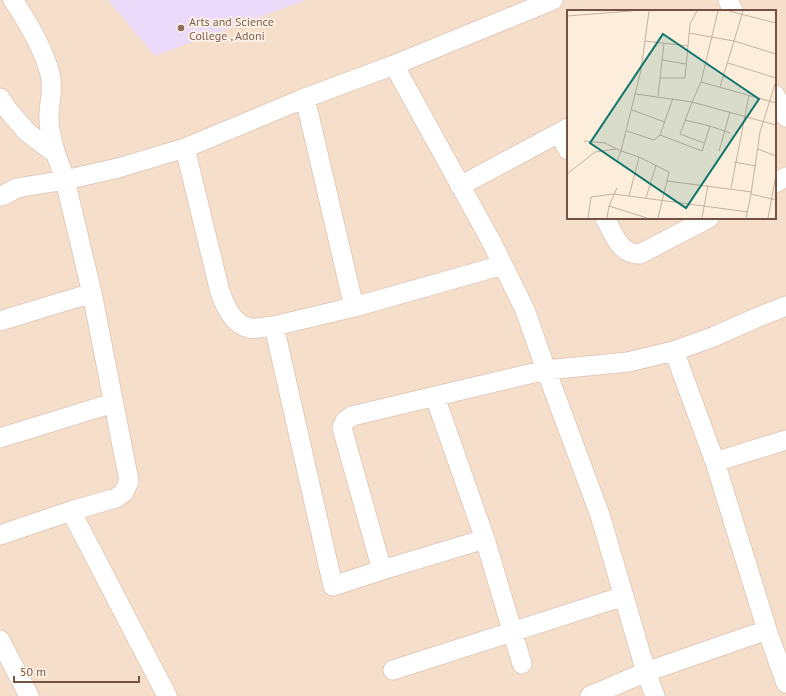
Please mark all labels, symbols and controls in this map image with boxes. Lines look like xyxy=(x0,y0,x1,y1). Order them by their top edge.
inset map xyxy=(567,10,776,219)
place label: Arts and Science College , Adoni xyxy=(189,14,274,43)
marker: Arts and Science College , Adoni xyxy=(176,23,186,33)
scale bar xyxy=(14,658,139,684)
text: 50 m xyxy=(20,664,46,679)

